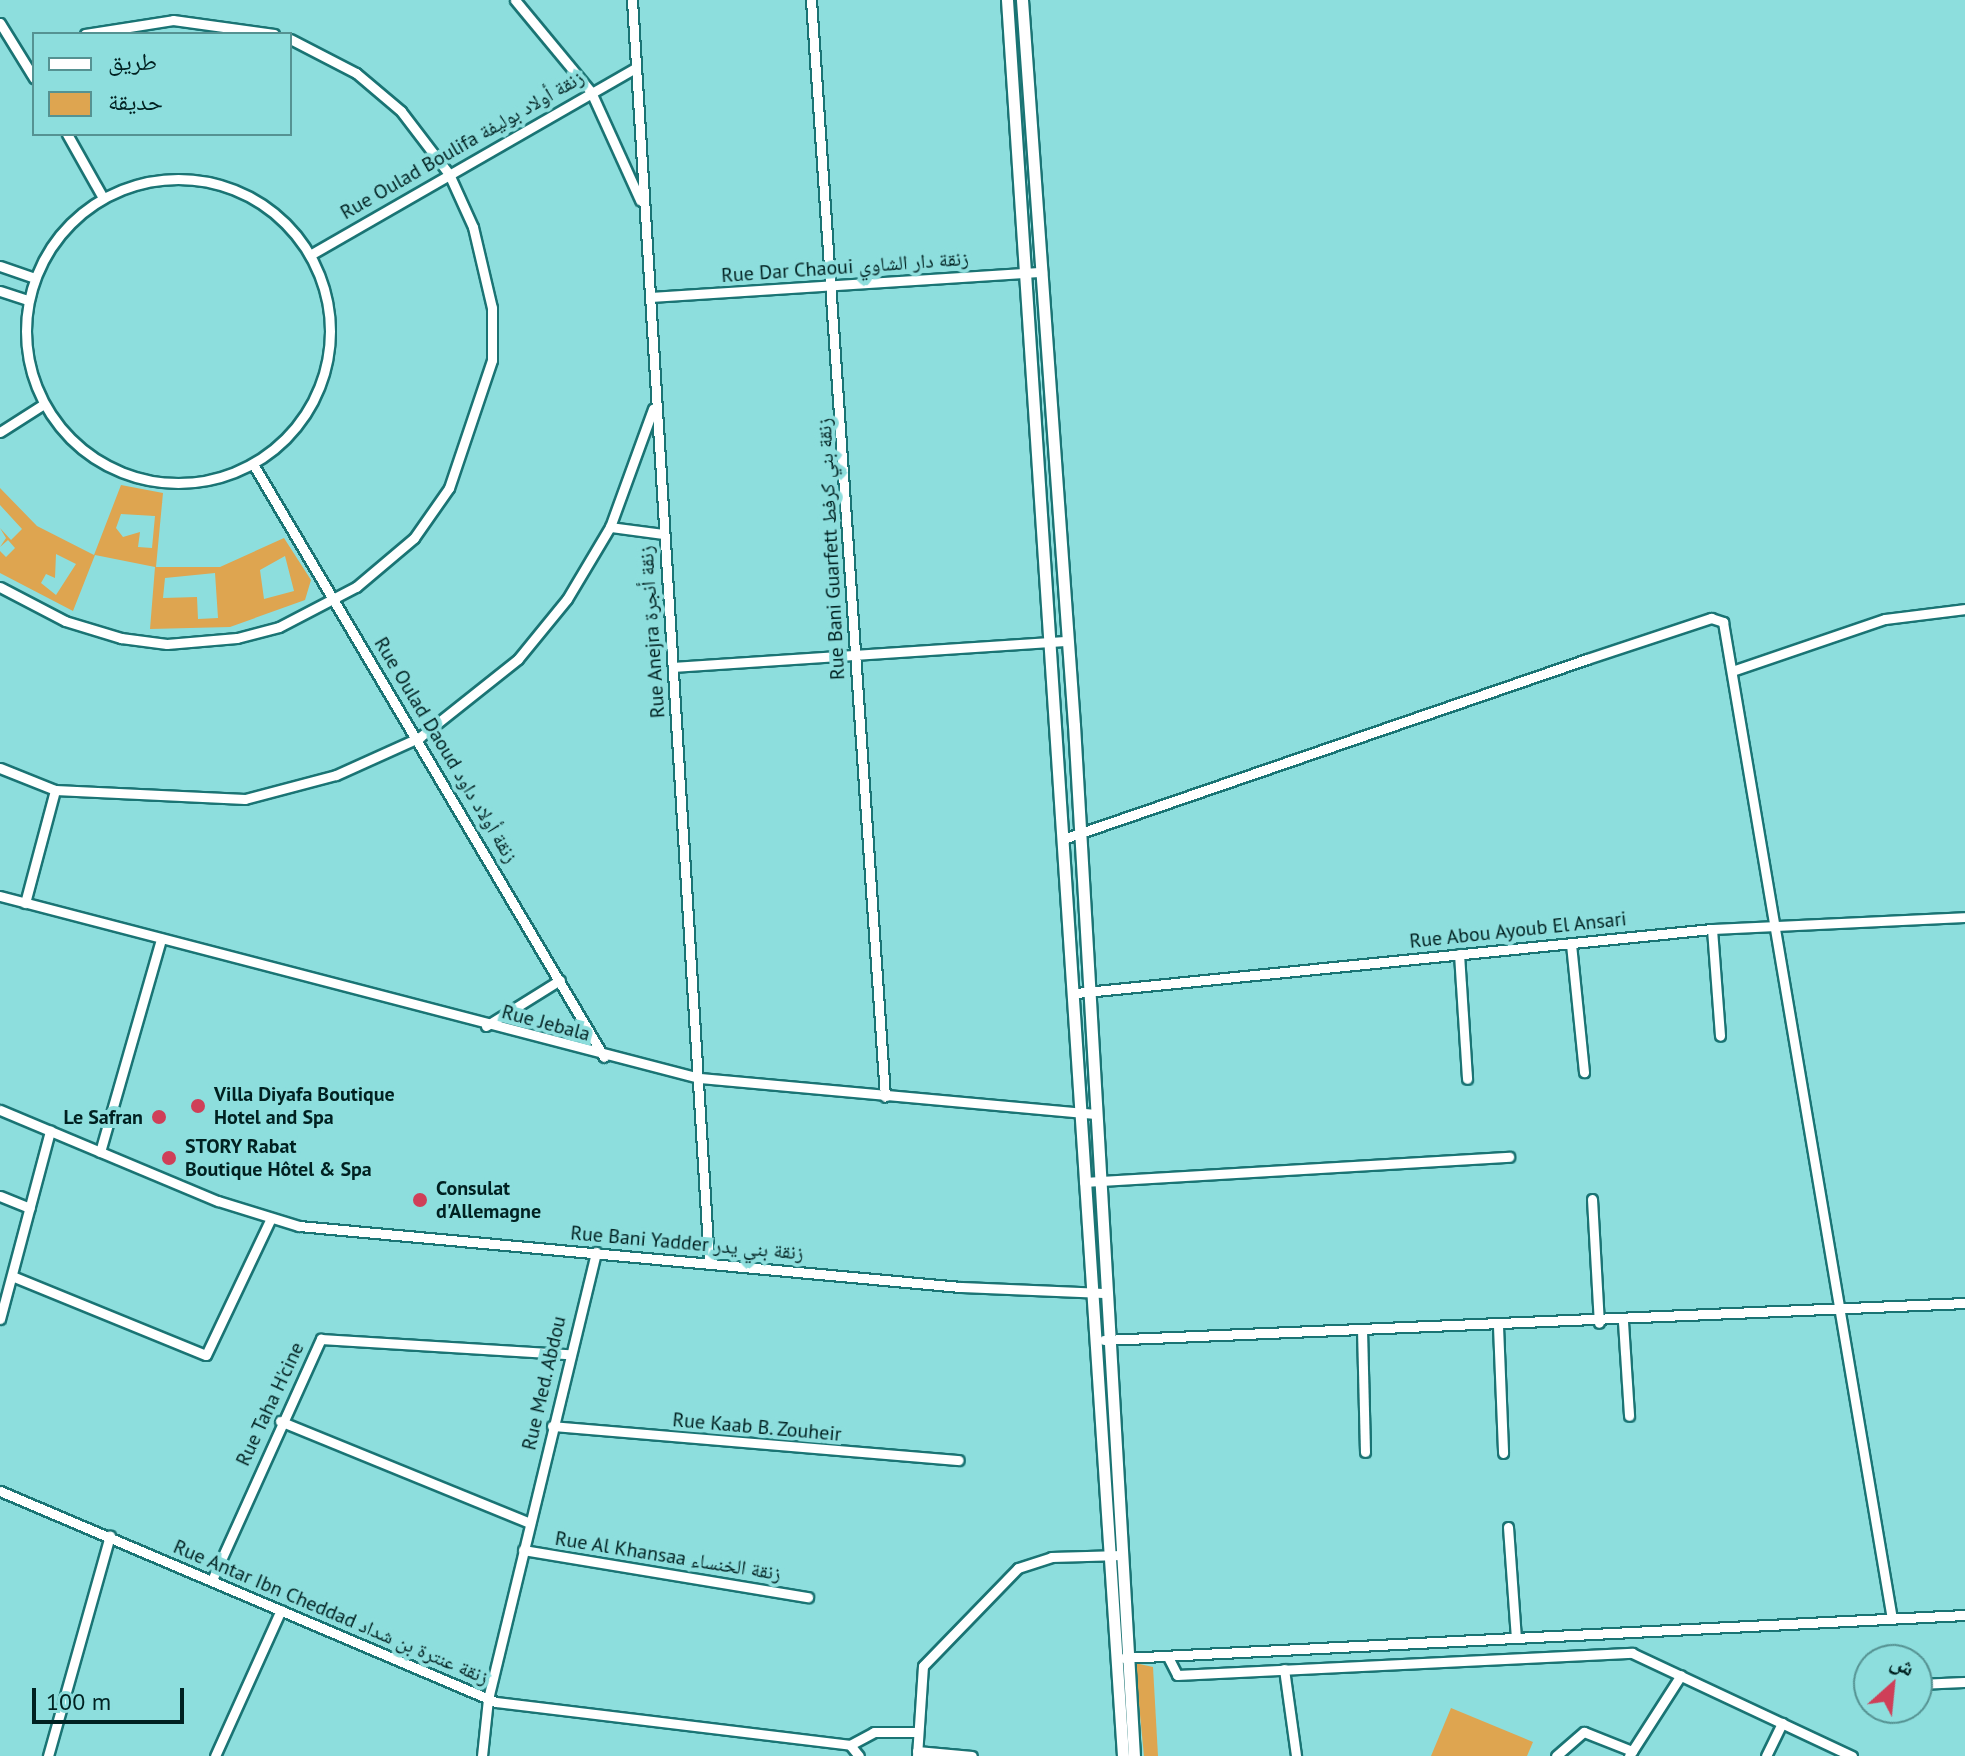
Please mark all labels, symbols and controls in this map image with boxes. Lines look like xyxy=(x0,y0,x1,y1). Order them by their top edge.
legend xyxy=(32,32,292,136)
text: طريق xyxy=(108,46,157,77)
street label: Rue Oulad Boulifa زنقة أولاد بوليفة xyxy=(336,65,588,225)
text: حديقة xyxy=(108,86,163,117)
street label: Rue Dar Chaoui زنقة دار الشاوي xyxy=(720,246,970,288)
street label: Rue Bani Guarfett زنقة بني كرفط xyxy=(812,417,850,681)
street label: Rue Anejra زنقة أنجرة xyxy=(634,545,670,719)
street label: Rue Oulad Daoud زنقة أولاد داود xyxy=(369,633,523,867)
street label: Rue Abou Ayoub El Ansari xyxy=(1407,907,1629,953)
street label: Rue Jebala xyxy=(499,1000,593,1046)
place label: Villa Diyafa Boutique Hotel and Spa xyxy=(214,1082,395,1129)
marker: Villa Diyafa Boutique Hotel and Spa xyxy=(189,1097,207,1115)
place label: Le Safran xyxy=(63,1105,143,1129)
marker: Le Safran xyxy=(150,1108,168,1126)
place label: STORY Rabat Boutique Hôtel & Spa xyxy=(185,1134,372,1181)
marker: STORY Rabat Boutique Hôtel & Spa xyxy=(160,1149,178,1167)
place label: Consulat d'Allemagne xyxy=(436,1176,541,1223)
marker: Consulat d'Allemagne xyxy=(411,1191,429,1209)
street label: Rue Bani Yadder زنقة بني يدر xyxy=(569,1221,805,1265)
street label: Rue Med. Abdou xyxy=(517,1313,571,1453)
street label: Rue Taha H'cine xyxy=(231,1338,309,1470)
street label: Rue Kaab B. Zouheir xyxy=(671,1408,843,1446)
street label: Rue Al Khansaa زنقة الخنساء xyxy=(553,1526,783,1586)
street label: Rue Antar Ibn Cheddad زنقة عنترة بن شداد xyxy=(170,1534,492,1690)
north arrow xyxy=(1853,1644,1933,1724)
text: ش xyxy=(1886,1647,1920,1682)
scale bar xyxy=(36,1672,188,1722)
text: 100 m xyxy=(46,1686,111,1717)

